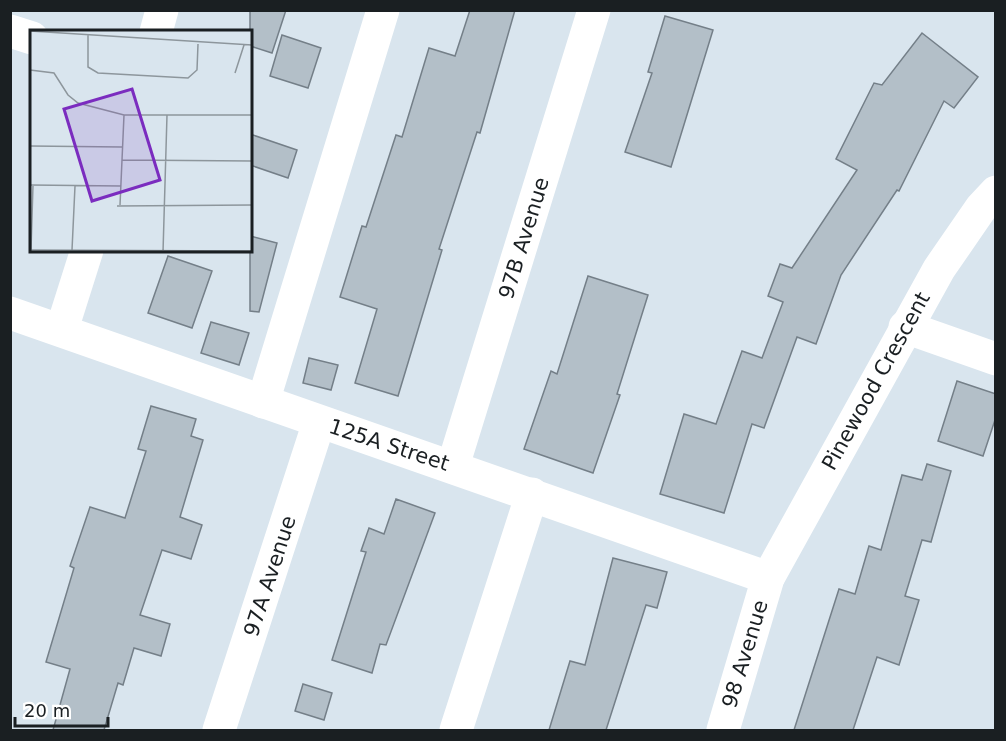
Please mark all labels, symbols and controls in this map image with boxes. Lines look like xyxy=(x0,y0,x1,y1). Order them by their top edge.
inset map xyxy=(30,30,252,252)
street label: 97B Avenue xyxy=(494,174,554,302)
street label: Pinewood Crescent xyxy=(817,288,935,474)
street label: 125A Street xyxy=(326,414,452,476)
street label: 97A Avenue xyxy=(239,512,301,640)
street label: 98 Avenue xyxy=(717,597,773,711)
scale bar xyxy=(15,690,108,728)
text: 20 m xyxy=(24,700,70,721)

